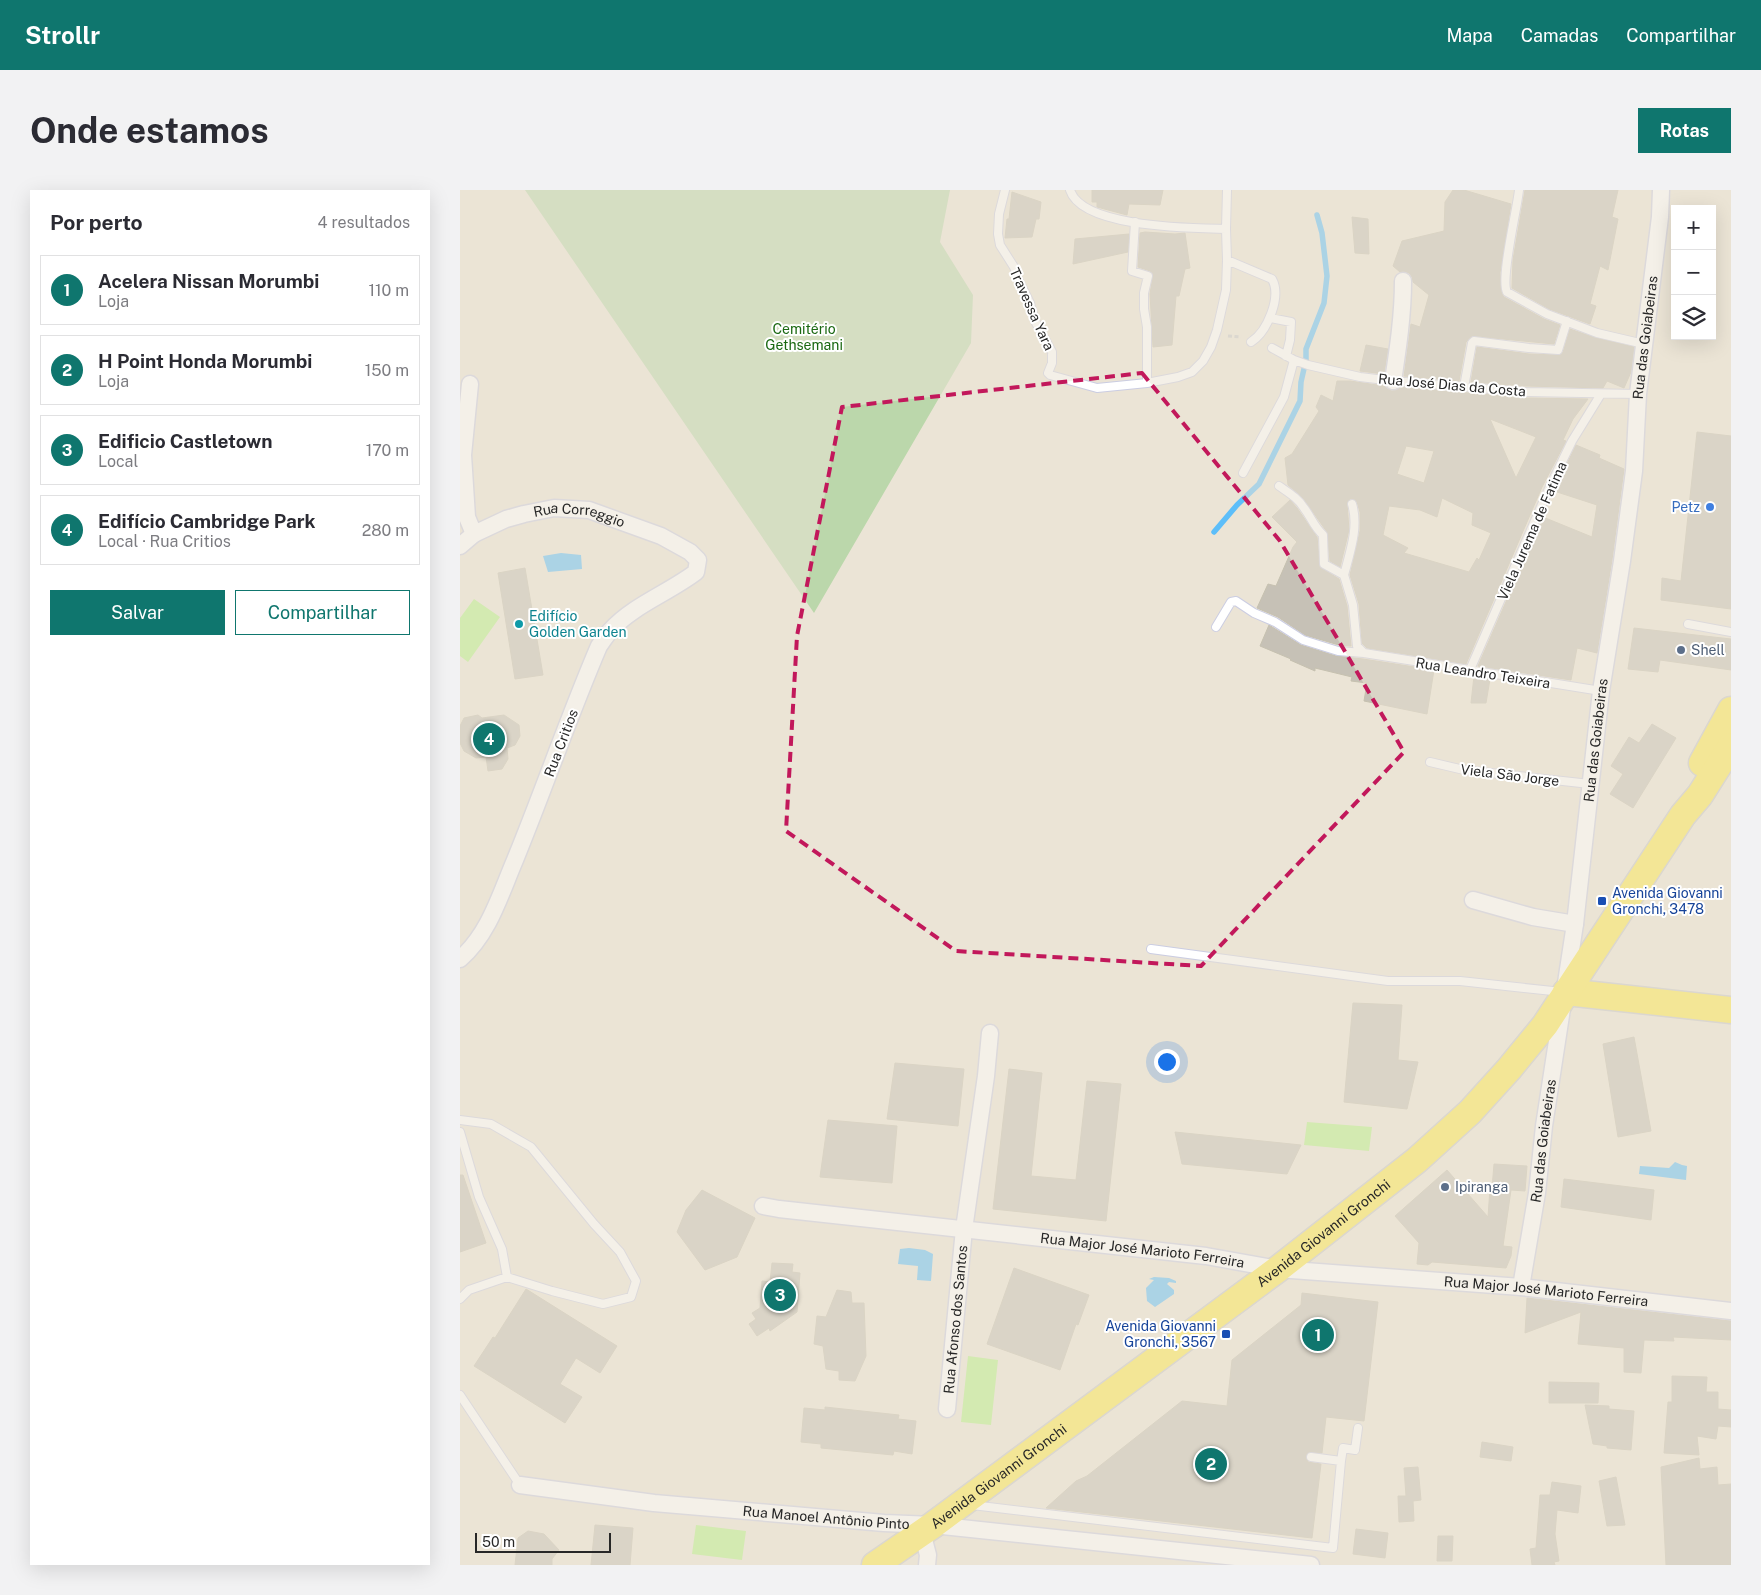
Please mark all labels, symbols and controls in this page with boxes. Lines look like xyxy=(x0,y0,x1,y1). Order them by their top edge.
text: Strollr xyxy=(25,21,100,49)
text: Mapa xyxy=(1446,25,1493,46)
text: Camadas xyxy=(1521,25,1598,46)
text: Compartilhar xyxy=(1626,25,1736,46)
button: Rotas xyxy=(1638,108,1731,153)
text: Onde estamos xyxy=(30,110,269,151)
map controls xyxy=(1671,205,1716,340)
button: + xyxy=(1671,205,1716,250)
text: Por perto xyxy=(50,210,143,235)
text: 4 resultados xyxy=(318,213,410,232)
button: − xyxy=(1671,250,1716,295)
street label: Travessa Yara xyxy=(1007,265,1057,353)
text: Acelera Nissan Morumbi xyxy=(98,270,319,292)
street label: Rua das Goiabeiras xyxy=(1630,275,1661,400)
text: 1 xyxy=(64,281,70,300)
text: 110 m xyxy=(368,281,409,300)
text: Loja xyxy=(98,292,129,311)
button: layers xyxy=(1671,295,1716,340)
park label: Cemitério Gethsemani xyxy=(765,321,843,353)
text: H Point Honda Morumbi xyxy=(98,350,312,372)
text: 2 xyxy=(62,361,72,380)
text: 150 m xyxy=(365,361,409,380)
street label: Rua José Dias da Costa xyxy=(1377,371,1527,399)
text: Loja xyxy=(98,372,129,391)
text: Edificio Castletown xyxy=(98,430,273,452)
text: 3 xyxy=(62,441,72,460)
text: 170 m xyxy=(366,441,409,460)
text: Local xyxy=(98,452,138,471)
street label: Viela Jurema de Fatima xyxy=(1494,459,1570,603)
place label: Petz xyxy=(1671,499,1700,515)
street label: Rua Correggio xyxy=(532,500,627,530)
marker: Petz xyxy=(1704,501,1716,513)
text: Edifício Cambridge Park xyxy=(98,510,316,532)
text: 4 xyxy=(62,521,72,540)
text: 280 m xyxy=(362,521,409,540)
text: Local · Rua Critios xyxy=(98,532,231,551)
button: Salvar xyxy=(50,590,225,635)
button: Compartilhar xyxy=(235,590,410,635)
place label: Edifício Golden Garden xyxy=(529,608,627,640)
marker: Edifício Golden Garden xyxy=(513,618,525,630)
place label: Shell xyxy=(1691,642,1725,658)
marker: Shell xyxy=(1675,644,1687,656)
street label: Rua Leandro Teixeira xyxy=(1415,654,1551,692)
street label: Rua das Goiabeiras xyxy=(1581,677,1611,803)
street label: Rua Critios xyxy=(541,707,581,779)
pin: 4 xyxy=(473,720,505,758)
street label: Viela São Jorge xyxy=(1460,761,1560,789)
place label: Avenida Giovanni Gronchi, 3478 xyxy=(1612,885,1723,917)
marker: Avenida Giovanni Gronchi, 3478 xyxy=(1596,895,1608,907)
your location xyxy=(1154,1049,1180,1075)
street label: Rua das Goiabeiras xyxy=(1528,1078,1559,1204)
street label: Avenida Giovanni Gronchi xyxy=(1254,1176,1393,1290)
place label: Ipiranga xyxy=(1455,1179,1508,1195)
marker: Ipiranga xyxy=(1439,1181,1451,1193)
street label: Rua Major José Marioto Ferreira xyxy=(1040,1230,1246,1271)
street label: Rua Afonso dos Santos xyxy=(940,1244,970,1394)
street label: Rua Major José Marioto Ferreira xyxy=(1443,1273,1649,1309)
pin: 3 xyxy=(764,1276,796,1314)
pin: 1 xyxy=(1302,1316,1334,1354)
place label: Avenida Giovanni Gronchi, 3567 xyxy=(1105,1318,1216,1350)
marker: Avenida Giovanni Gronchi, 3567 xyxy=(1220,1328,1232,1340)
street label: Avenida Giovanni Gronchi xyxy=(927,1421,1069,1532)
pin: 2 xyxy=(1195,1445,1227,1483)
street label: Rua Manoel Antônio Pinto xyxy=(742,1503,910,1532)
scale bar xyxy=(475,1530,611,1553)
text: 50 m xyxy=(482,1534,515,1550)

